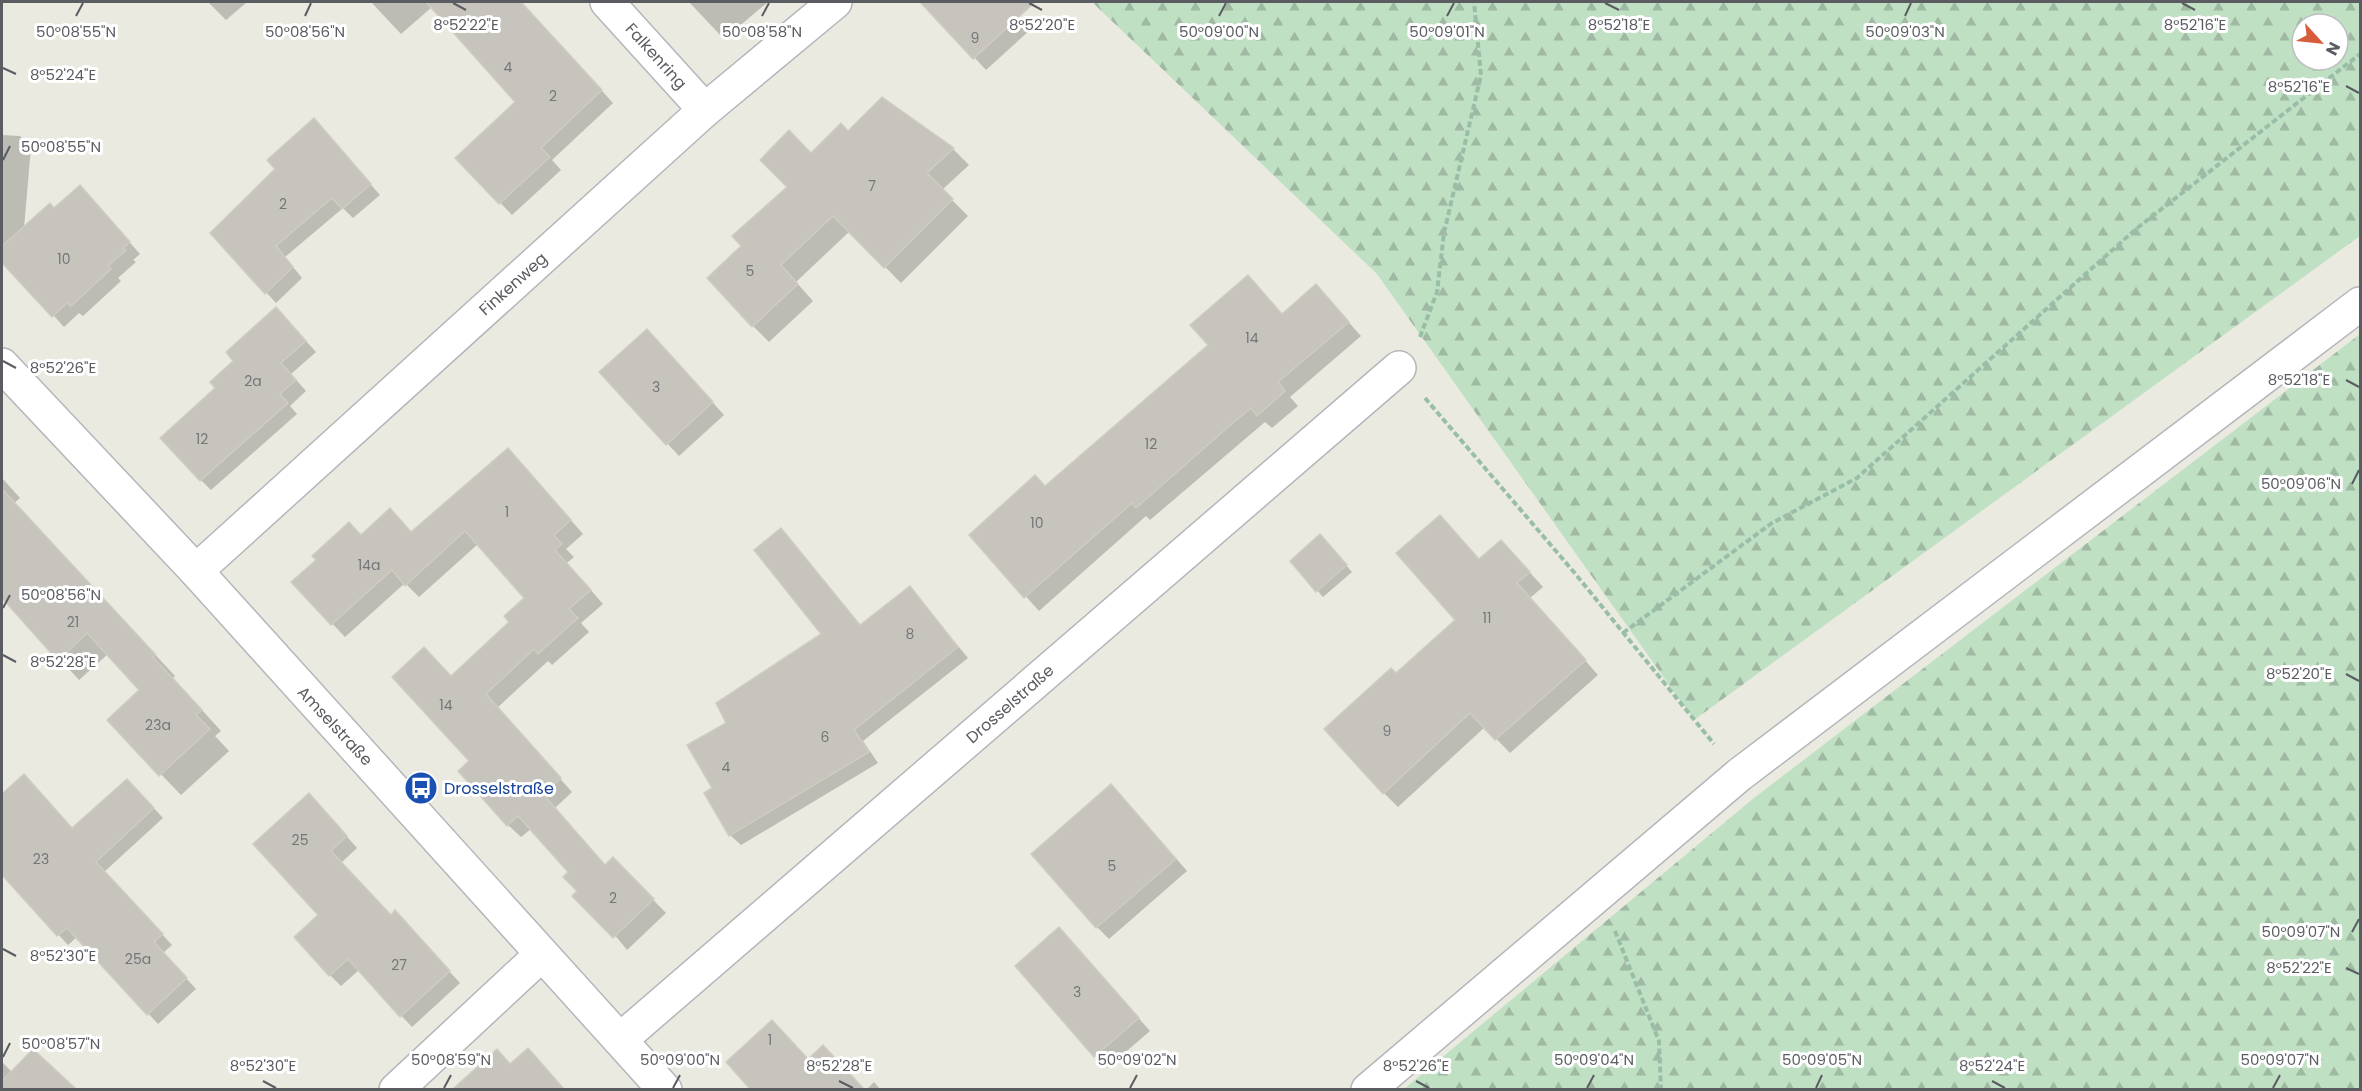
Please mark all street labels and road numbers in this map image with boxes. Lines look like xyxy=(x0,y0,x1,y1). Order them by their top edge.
street label: Falkenring xyxy=(620,18,692,94)
street label: Finkenweg xyxy=(474,247,552,321)
street label: Drosselstraße xyxy=(961,659,1059,749)
street label: Amselstraße xyxy=(292,681,378,771)

